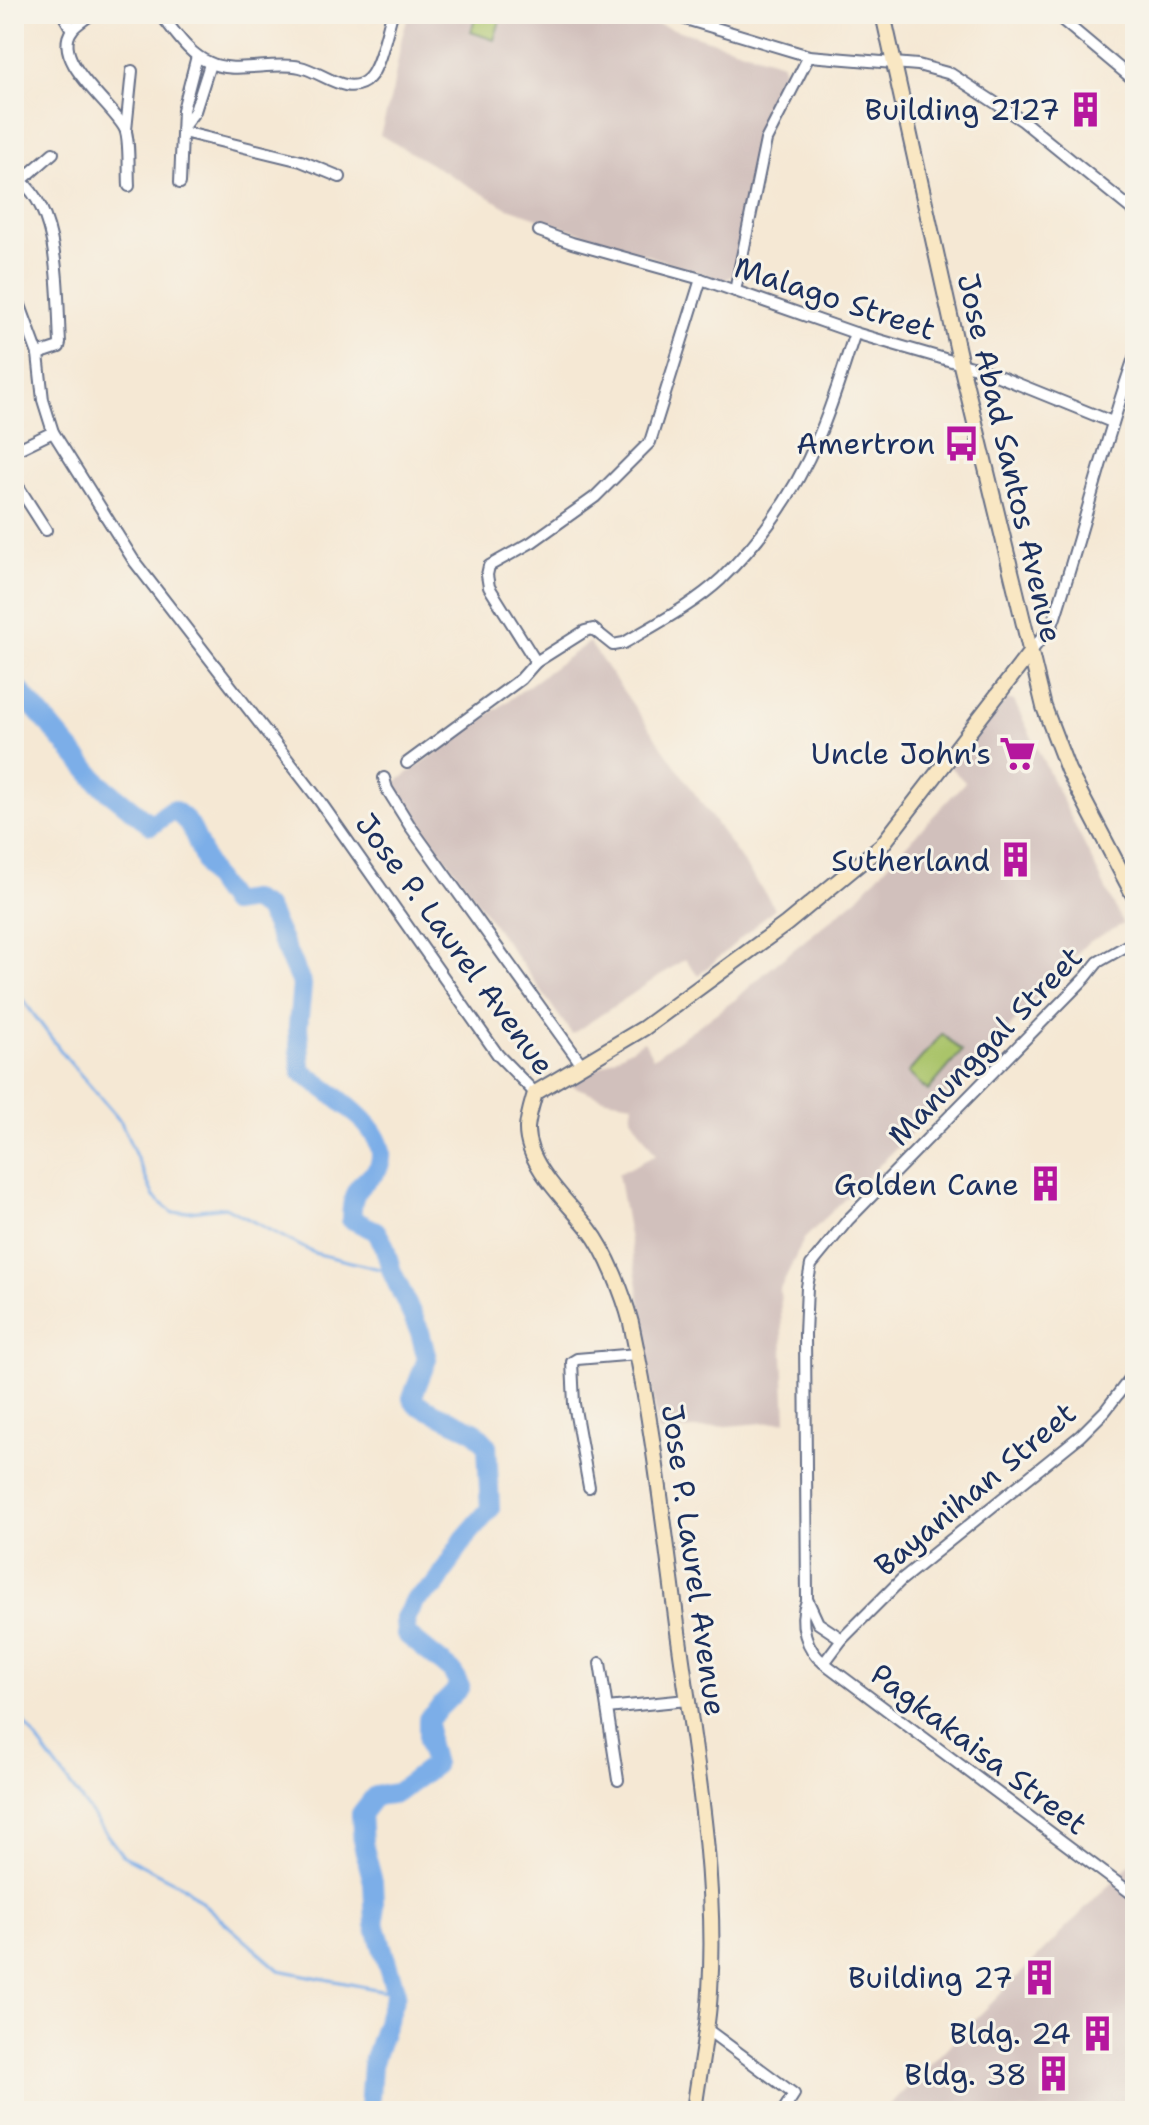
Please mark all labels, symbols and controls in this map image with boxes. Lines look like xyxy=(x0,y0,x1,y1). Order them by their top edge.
place label: Building 2127 xyxy=(864,89,1060,130)
building icon: Building 2127 xyxy=(1067,90,1105,128)
street label: Malago Street xyxy=(729,246,941,350)
street label: Jose Abad Santos Avenue xyxy=(948,269,1072,647)
place label: Amertron xyxy=(796,423,935,464)
bus stop icon: Amertron xyxy=(942,424,980,462)
place label: Uncle John's xyxy=(811,733,991,774)
supermarket icon: Uncle John's xyxy=(998,734,1036,772)
street label: Jose P. Laurel Avenue xyxy=(346,805,564,1083)
place label: Sutherland xyxy=(831,840,990,881)
building icon: Sutherland xyxy=(997,841,1035,879)
street label: Manunggal Street xyxy=(879,937,1091,1155)
place label: Golden Cane xyxy=(834,1164,1019,1205)
building icon: Golden Cane xyxy=(1026,1165,1064,1203)
street label: Bayanihan Street xyxy=(866,1393,1084,1585)
street label: Jose P. Laurel Avenue xyxy=(652,1401,736,1719)
street label: Pagkakaisa Street xyxy=(862,1654,1096,1844)
place label: Building 27 xyxy=(848,1957,1013,1998)
building icon: Building 27 xyxy=(1020,1958,1058,1996)
place label: Bldg. 24 xyxy=(949,2013,1071,2054)
building icon: Bldg. 24 xyxy=(1078,2014,1116,2052)
place label: Bldg. 38 xyxy=(904,2054,1027,2095)
building icon: Bldg. 38 xyxy=(1034,2055,1072,2093)

